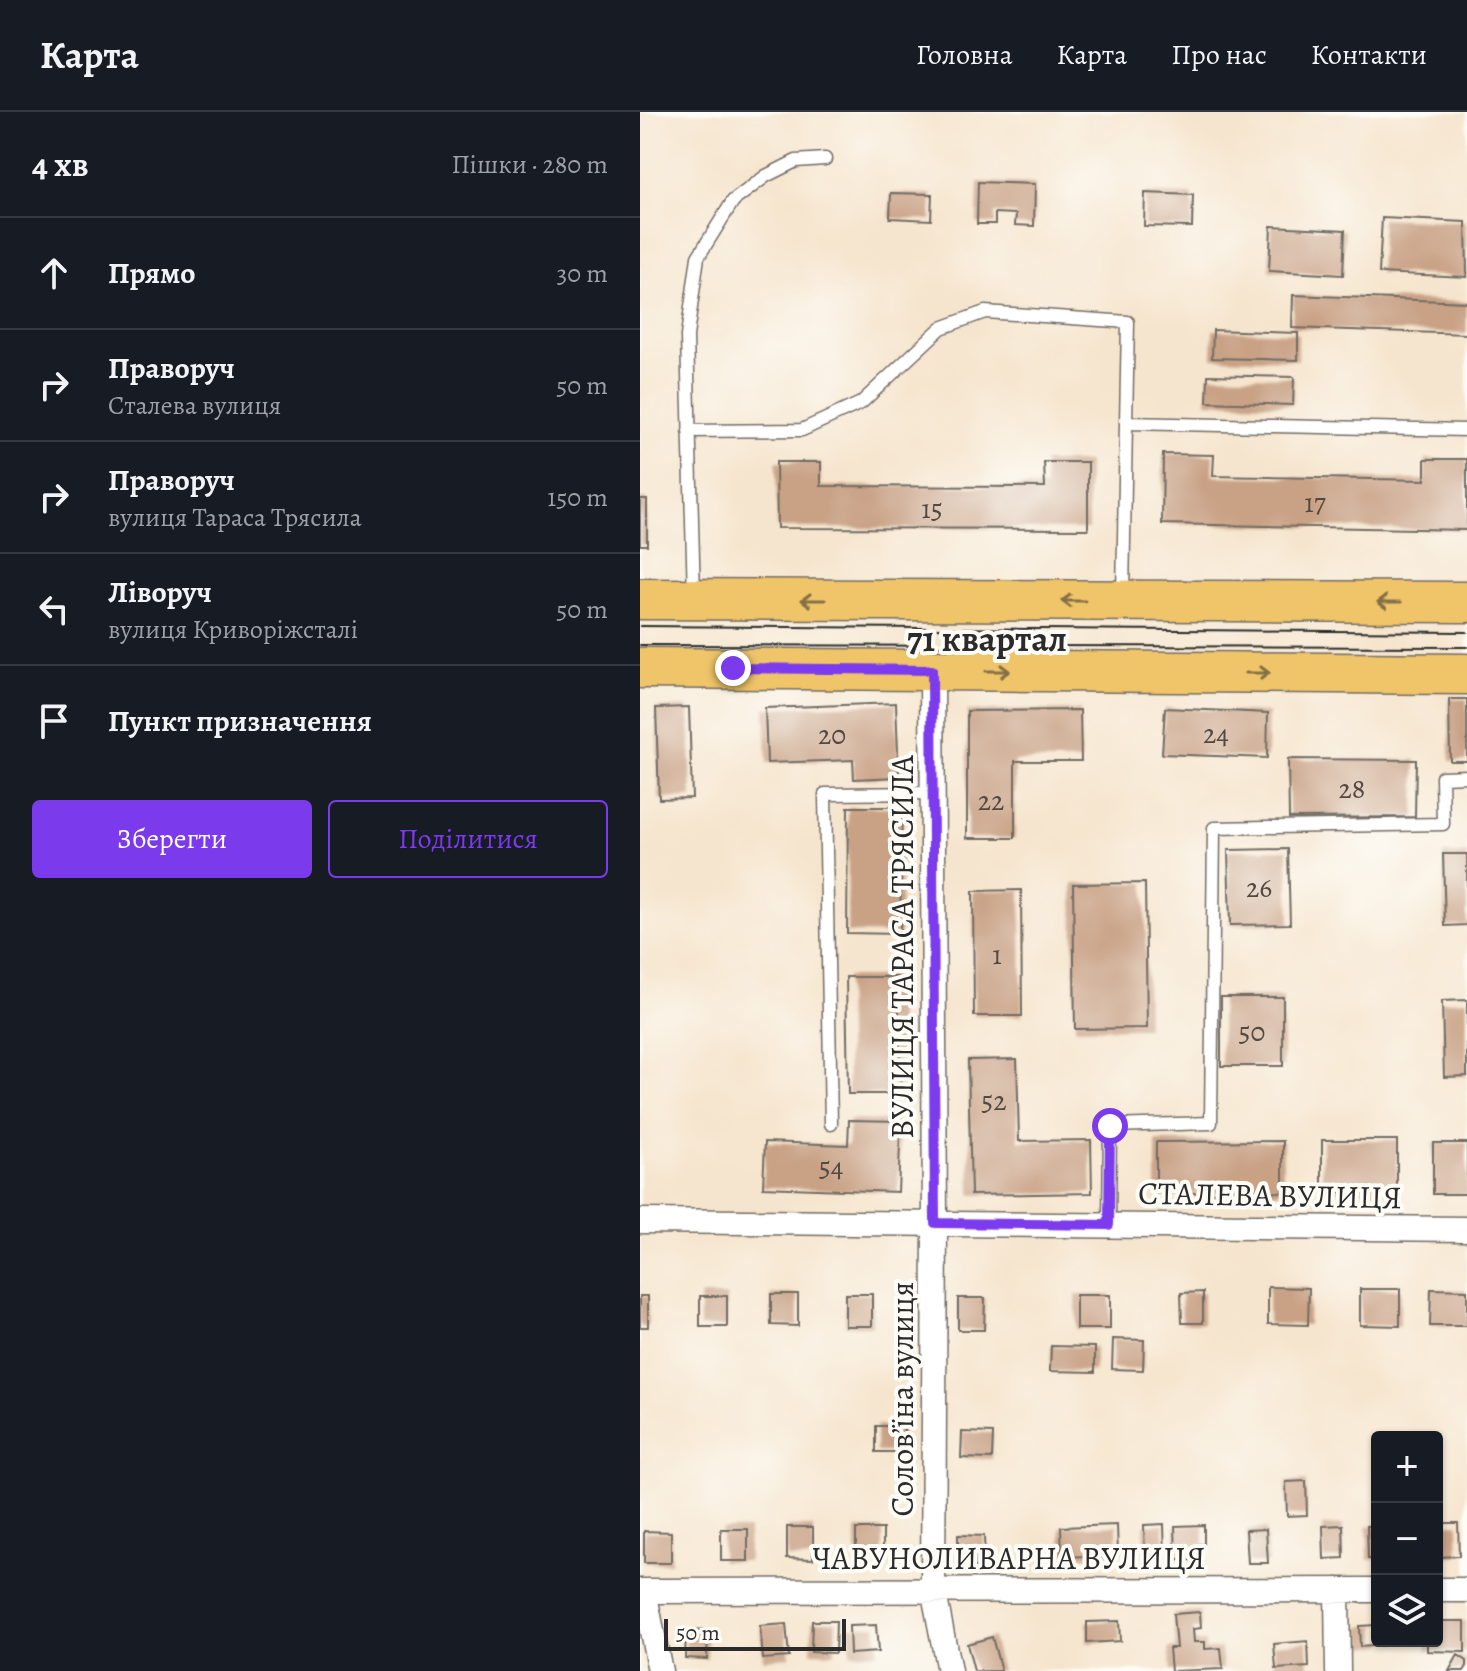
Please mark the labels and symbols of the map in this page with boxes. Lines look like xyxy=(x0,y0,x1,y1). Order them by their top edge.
house number: 17 xyxy=(1304,484,1326,522)
house number: 15 xyxy=(921,490,943,528)
one-way arrow xyxy=(800,592,827,608)
one-way arrow xyxy=(1060,593,1087,609)
one-way arrow xyxy=(1376,594,1403,610)
district label: 71 квартал xyxy=(907,614,1067,663)
route end xyxy=(715,650,751,686)
one-way arrow xyxy=(984,663,1011,679)
one-way arrow xyxy=(1244,665,1271,681)
house number: 24 xyxy=(1203,715,1229,753)
house number: 20 xyxy=(818,716,846,754)
street label: ВУЛИЦЯ ТАРАСА ТРЯСИЛА xyxy=(880,754,924,1139)
house number: 28 xyxy=(1339,770,1365,808)
house number: 22 xyxy=(978,782,1004,820)
house number: 26 xyxy=(1246,869,1272,907)
house number: 1 xyxy=(992,936,1002,974)
house number: 50 xyxy=(1239,1013,1265,1051)
house number: 52 xyxy=(981,1082,1007,1120)
route start xyxy=(1092,1108,1128,1144)
house number: 54 xyxy=(819,1148,843,1186)
street label: СТАЛЕВА ВУЛИЦЯ xyxy=(1138,1171,1402,1219)
street label: Соловʼїна вулиця xyxy=(880,1282,924,1516)
street label: ЧАВУНОЛИВАРНА ВУЛИЦЯ xyxy=(812,1536,1206,1580)
scale bar xyxy=(664,1615,846,1651)

